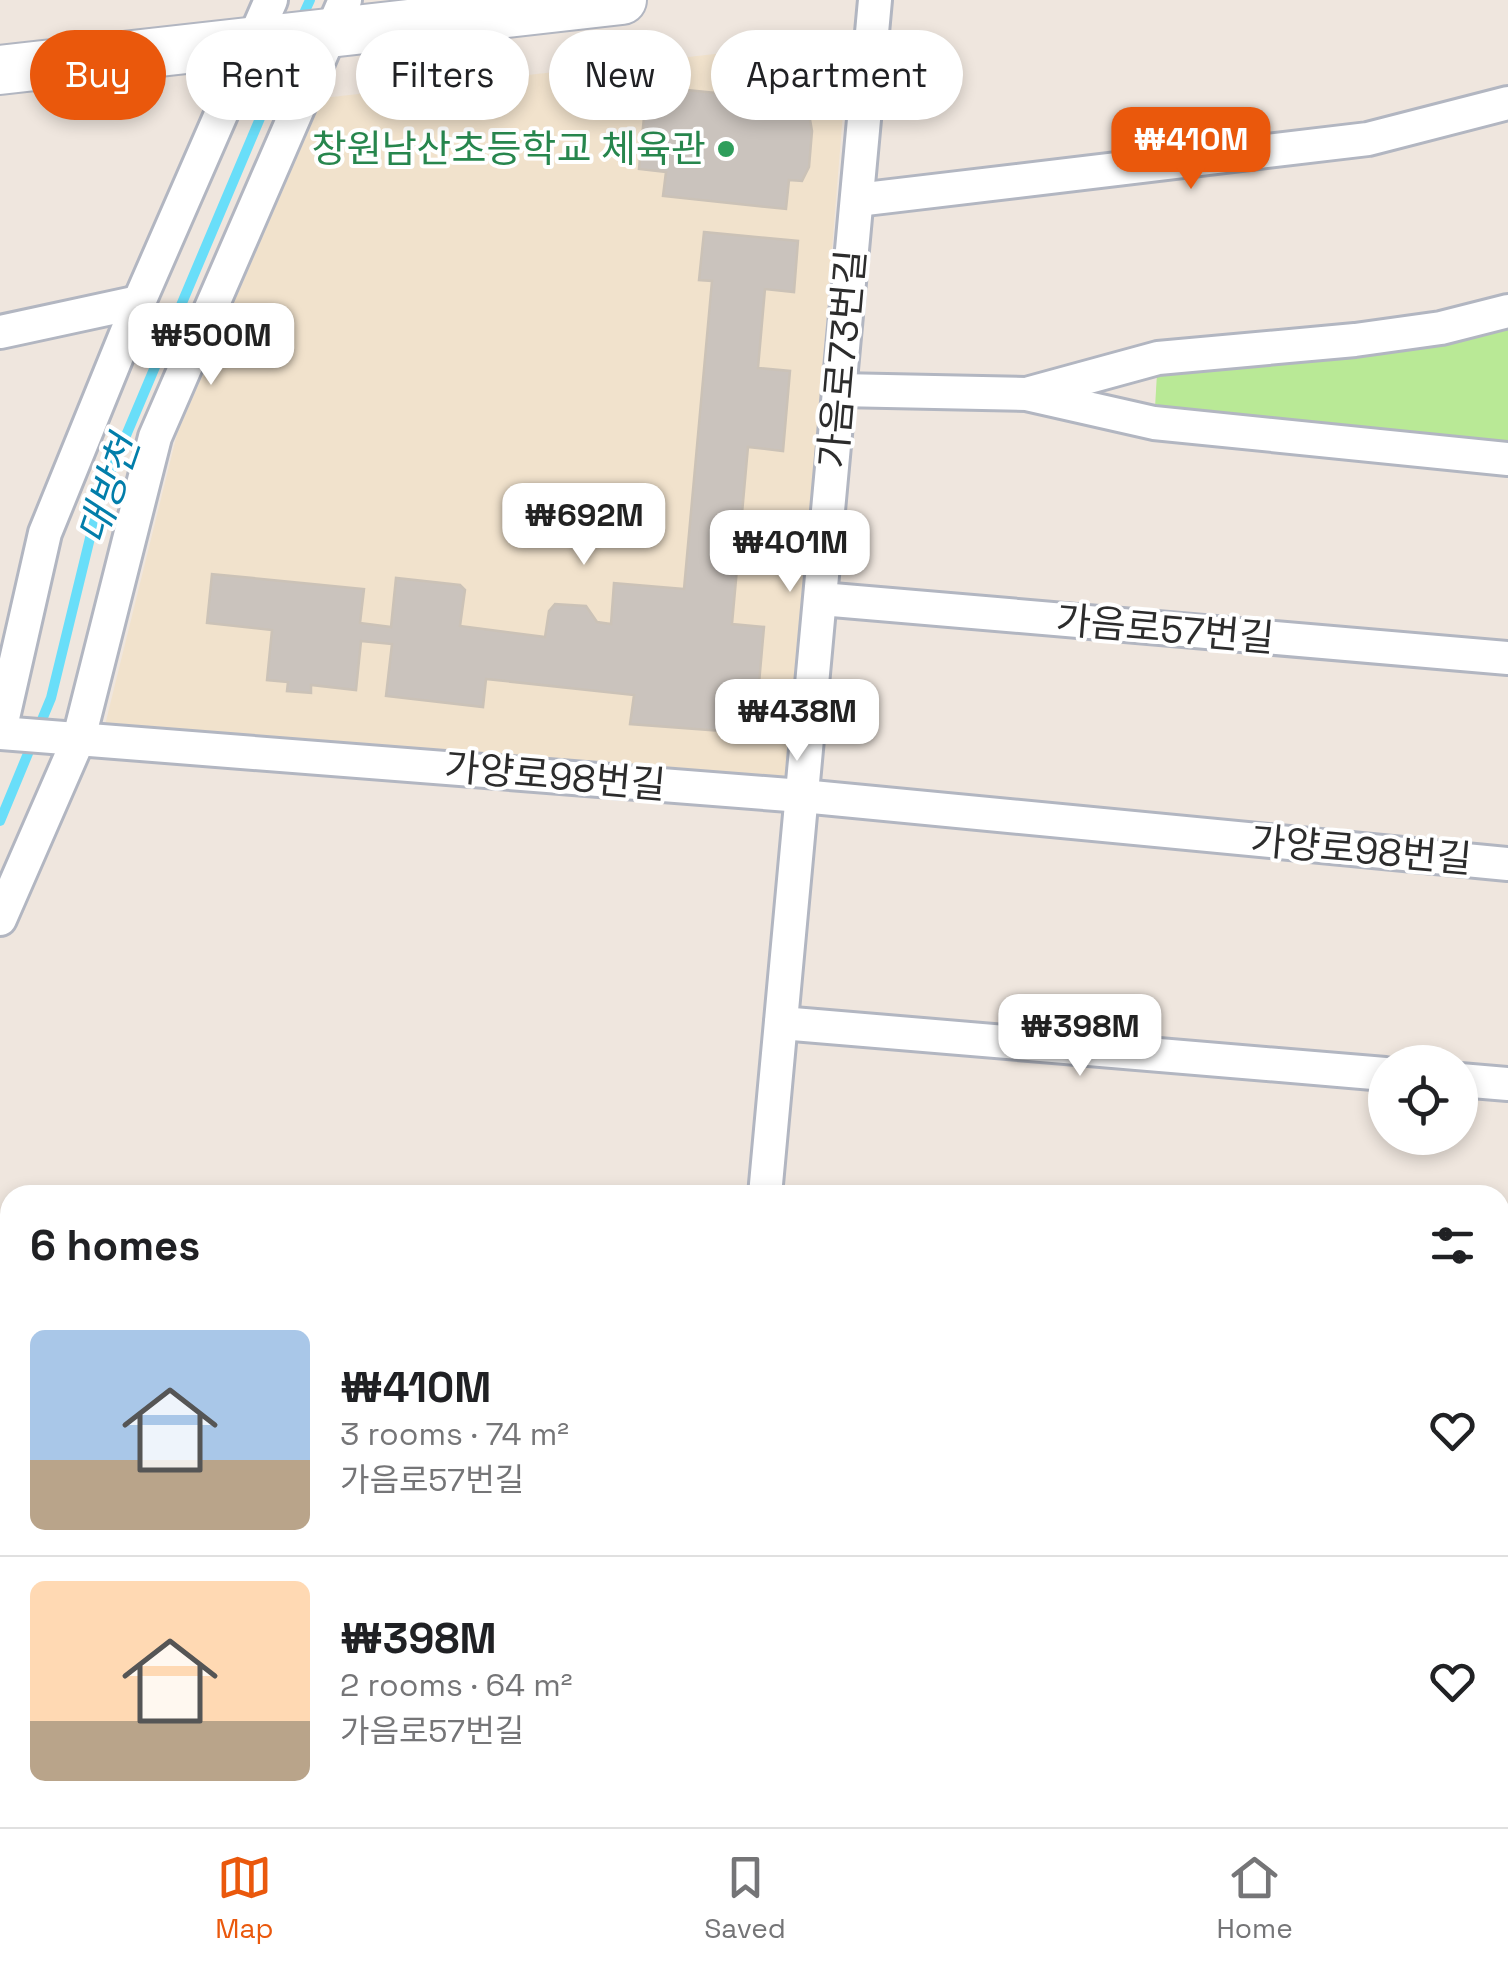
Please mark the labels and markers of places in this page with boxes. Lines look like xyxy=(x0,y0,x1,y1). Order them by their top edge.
pin: ₩410M xyxy=(1121,107,1261,192)
place label: 창원남산초등학교 체육관 xyxy=(312,125,706,173)
marker: 창원남산초등학교 체육관 xyxy=(715,138,737,160)
pin: ₩500M xyxy=(141,303,281,388)
pin: ₩692M xyxy=(514,483,654,568)
pin: ₩401M xyxy=(720,510,860,595)
pin: ₩438M xyxy=(727,679,867,764)
pin: ₩398M xyxy=(1010,994,1150,1079)

